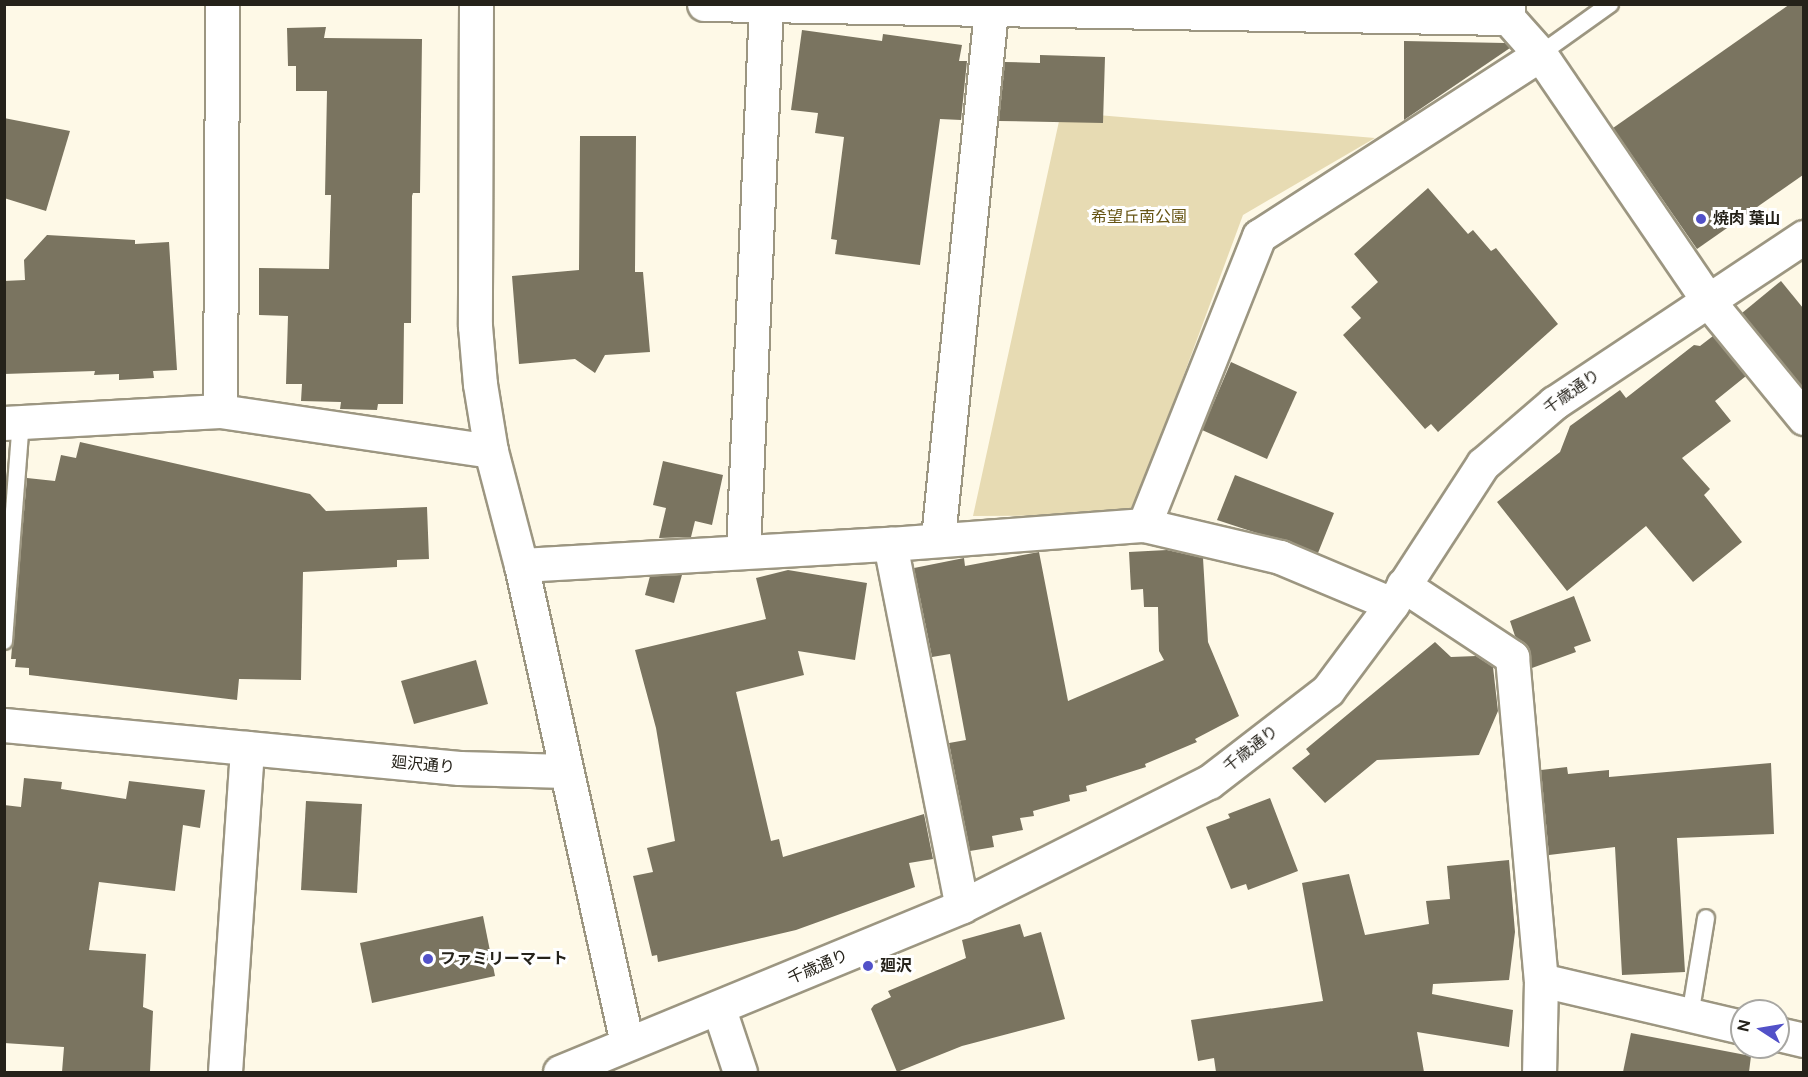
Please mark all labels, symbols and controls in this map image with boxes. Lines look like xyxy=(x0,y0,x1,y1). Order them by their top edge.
park label: 希望丘南公園 xyxy=(1091,207,1187,227)
place label: 焼肉 葉山 xyxy=(1713,209,1781,229)
marker: 焼肉 葉山 xyxy=(1694,212,1708,226)
street label: 千歳通り xyxy=(1540,366,1604,418)
street label: 千歳通り xyxy=(1220,722,1282,776)
street label: 廻沢通り xyxy=(390,753,456,777)
street label: 千歳通り xyxy=(785,946,851,988)
place label: ファミリーマート xyxy=(440,949,568,969)
marker: ファミリーマート xyxy=(421,952,435,966)
place label: 廻沢 xyxy=(880,956,912,976)
marker: 廻沢 xyxy=(861,959,875,973)
north arrow xyxy=(1730,999,1790,1059)
text: N xyxy=(1732,1018,1755,1033)

